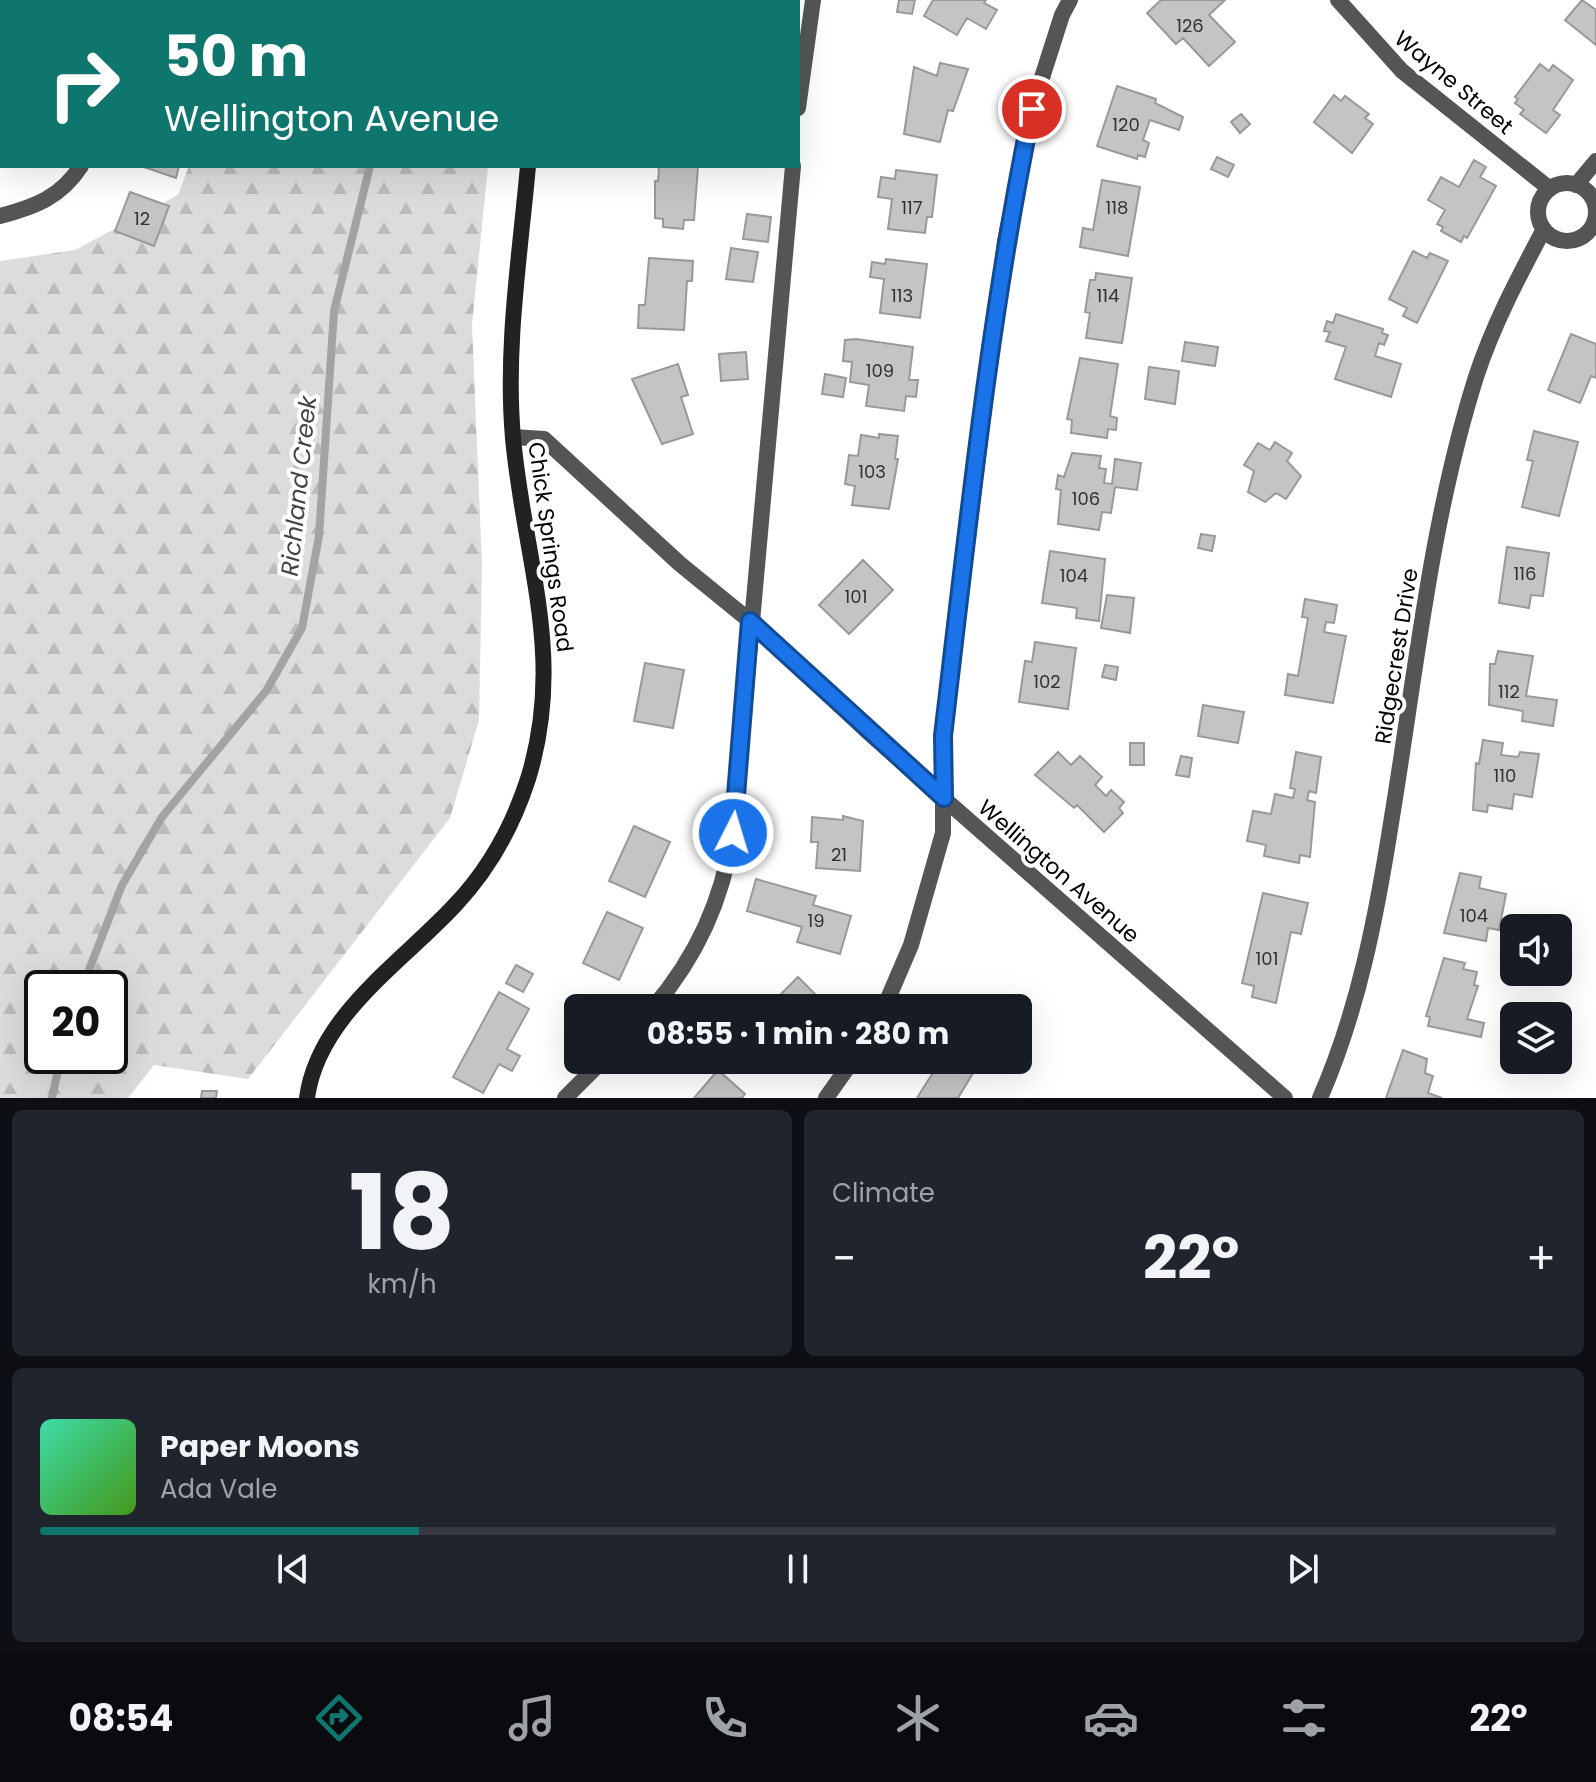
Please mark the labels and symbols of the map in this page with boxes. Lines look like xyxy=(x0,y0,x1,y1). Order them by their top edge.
house number: 126 xyxy=(1176,13,1204,38)
street label: Wayne Street xyxy=(1388,23,1520,141)
pin xyxy=(998,75,1066,143)
house number: 120 xyxy=(1112,112,1140,137)
house number: 117 xyxy=(901,195,923,220)
house number: 118 xyxy=(1106,195,1128,220)
house number: 12 xyxy=(134,206,150,231)
house number: 113 xyxy=(891,283,913,308)
house number: 114 xyxy=(1097,283,1119,308)
house number: 109 xyxy=(866,358,894,383)
water label: Richland Creek xyxy=(273,393,325,578)
street label: Chick Springs Road xyxy=(520,440,581,654)
house number: 103 xyxy=(858,459,886,484)
house number: 106 xyxy=(1072,486,1100,511)
house number: 116 xyxy=(1514,561,1536,586)
house number: 104 xyxy=(1060,563,1088,588)
street label: Ridgecrest Drive xyxy=(1367,566,1426,746)
house number: 101 xyxy=(845,584,867,609)
house number: 102 xyxy=(1033,669,1061,694)
house number: 112 xyxy=(1498,679,1520,704)
house number: 110 xyxy=(1494,763,1516,788)
position arrow xyxy=(691,791,775,875)
street label: Wellington Avenue xyxy=(971,792,1146,950)
house number: 21 xyxy=(831,842,847,867)
house number: 104 xyxy=(1460,903,1488,928)
house number: 19 xyxy=(807,908,825,933)
house number: 101 xyxy=(1256,946,1278,971)
speed limit sign: 20 xyxy=(24,970,128,1074)

